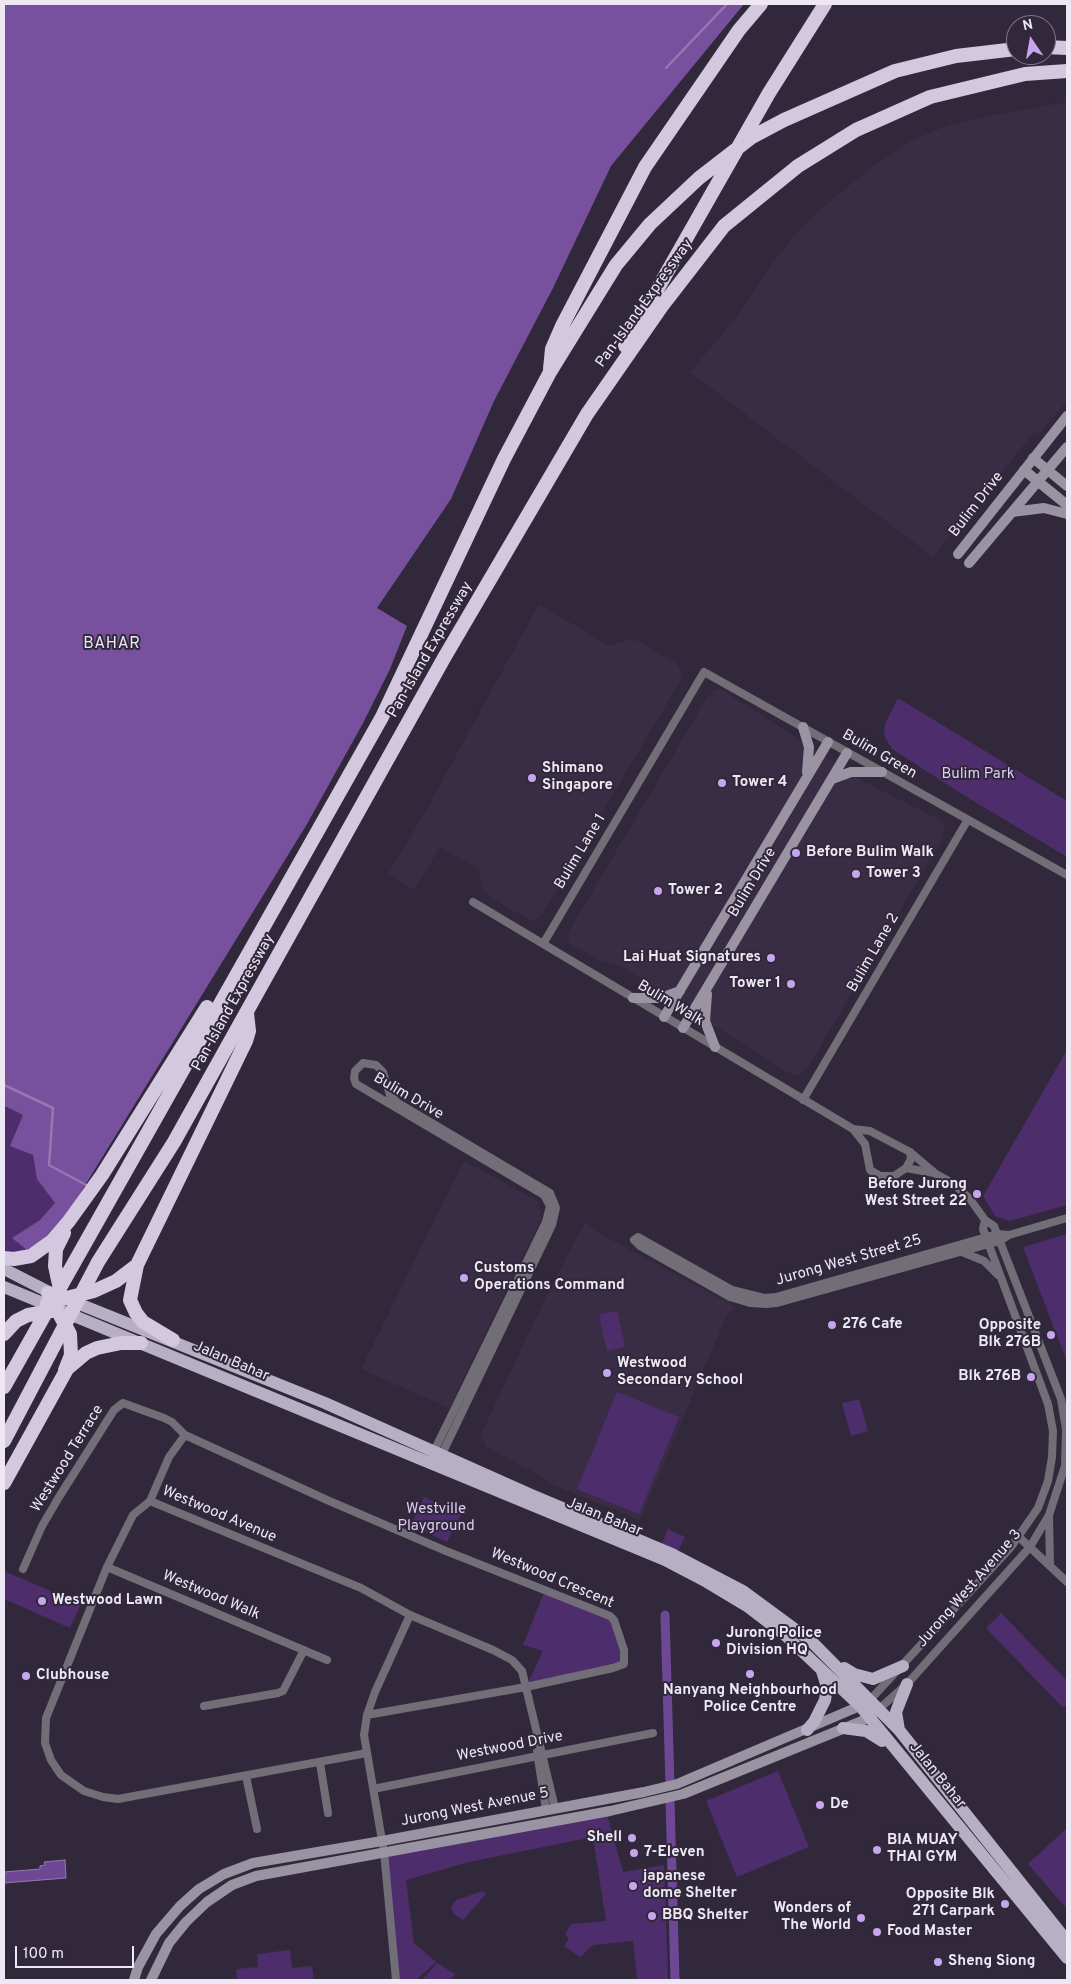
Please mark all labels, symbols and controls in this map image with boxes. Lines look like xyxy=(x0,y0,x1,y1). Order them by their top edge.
north arrow xyxy=(1006,15,1056,65)
text: N xyxy=(1021,16,1035,35)
street label: Pan-Island Expressway xyxy=(592,236,698,372)
street label: Bulim Drive xyxy=(946,469,1008,541)
street label: Pan-Island Expressway xyxy=(385,579,477,721)
district label: BAHAR xyxy=(83,635,141,655)
street label: Bulim Green xyxy=(839,726,919,784)
place label: Shimano Singapore xyxy=(542,760,613,795)
park label: Bulim Park xyxy=(941,766,1015,784)
marker: Shimano Singapore xyxy=(526,772,538,784)
place label: Tower 4 xyxy=(732,774,787,792)
marker: Tower 4 xyxy=(716,777,728,789)
street label: Bulim Lane 1 xyxy=(552,811,610,893)
place label: Before Bulim Walk xyxy=(806,844,934,862)
street label: Bulim Drive xyxy=(725,845,781,921)
marker: Before Bulim Walk xyxy=(790,847,802,859)
place label: Tower 3 xyxy=(866,865,921,883)
marker: Tower 3 xyxy=(850,868,862,880)
place label: Tower 2 xyxy=(668,882,723,900)
marker: Tower 2 xyxy=(652,885,664,897)
street label: Bulim Lane 2 xyxy=(844,910,904,996)
street label: Pan-Island Expressway xyxy=(189,931,279,1075)
place label: Lai Huat Signatures xyxy=(623,949,761,967)
marker: Lai Huat Signatures xyxy=(765,952,777,964)
place label: Tower 1 xyxy=(729,975,781,993)
street label: Bulim Walk xyxy=(634,977,706,1031)
marker: Tower 1 xyxy=(785,978,797,990)
street label: Bulim Drive xyxy=(370,1070,446,1124)
place label: Before Jurong West Street 22 xyxy=(865,1176,967,1211)
marker: Before Jurong West Street 22 xyxy=(971,1188,983,1200)
street label: Jurong West Street 25 xyxy=(774,1232,924,1290)
place label: Customs Operations Command xyxy=(474,1260,625,1295)
marker: Customs Operations Command xyxy=(458,1272,470,1284)
place label: 276 Cafe xyxy=(842,1316,903,1334)
place label: Opposite Blk 276B xyxy=(978,1317,1041,1352)
marker: 276 Cafe xyxy=(826,1319,838,1331)
marker: Opposite Blk 276B xyxy=(1045,1329,1057,1341)
street label: Jalan Bahar xyxy=(190,1338,272,1386)
place label: Westwood Secondary School xyxy=(617,1355,743,1390)
marker: Westwood Secondary School xyxy=(601,1367,613,1379)
place label: Blk 276B xyxy=(958,1368,1021,1386)
marker: Blk 276B xyxy=(1025,1371,1037,1383)
street label: Westwood Terrace xyxy=(28,1402,108,1516)
street label: Westwood Avenue xyxy=(159,1483,279,1547)
street label: Jalan Bahar xyxy=(563,1495,645,1541)
park label: Westville Playground xyxy=(397,1501,475,1536)
street label: Jurong West Avenue 3 xyxy=(914,1526,1026,1652)
street label: Westwood Crescent xyxy=(488,1545,616,1613)
street label: Westwood Walk xyxy=(159,1567,263,1625)
place label: Westwood Lawn xyxy=(52,1592,163,1610)
marker: Westwood Lawn xyxy=(36,1595,48,1607)
place label: Jurong Police Division HQ xyxy=(726,1625,822,1660)
marker: Jurong Police Division HQ xyxy=(710,1637,722,1649)
place label: Clubhouse xyxy=(36,1667,109,1685)
marker: Nanyang Neighbourhood Police Centre xyxy=(744,1668,756,1680)
marker: Clubhouse xyxy=(20,1670,32,1682)
place label: Nanyang Neighbourhood Police Centre xyxy=(663,1682,837,1717)
street label: Westwood Drive xyxy=(455,1728,565,1766)
street label: Jalan Bahar xyxy=(905,1739,969,1813)
street label: Jurong West Avenue 5 xyxy=(399,1785,551,1831)
place label: De xyxy=(830,1796,849,1814)
marker: De xyxy=(814,1799,826,1811)
place label: Shell xyxy=(587,1829,622,1847)
marker: Shell xyxy=(626,1832,638,1844)
place label: BIA MUAY THAI GYM xyxy=(887,1832,958,1867)
place label: 7-Eleven xyxy=(644,1844,705,1862)
marker: BIA MUAY THAI GYM xyxy=(871,1844,883,1856)
marker: 7-Eleven xyxy=(628,1847,640,1859)
place label: japanese dome Shelter xyxy=(643,1868,737,1903)
marker: japanese dome Shelter xyxy=(627,1880,639,1892)
place label: Opposite Blk 271 Carpark xyxy=(906,1886,995,1921)
marker: Opposite Blk 271 Carpark xyxy=(999,1898,1011,1910)
place label: Wonders of The World xyxy=(774,1900,851,1935)
place label: BBQ Shelter xyxy=(662,1907,748,1925)
marker: BBQ Shelter xyxy=(646,1910,658,1922)
marker: Wonders of The World xyxy=(855,1912,867,1924)
place label: Food Master xyxy=(887,1923,972,1941)
marker: Food Master xyxy=(871,1926,883,1938)
scale bar xyxy=(18,1936,136,1968)
text: 100 m xyxy=(23,1945,64,1964)
place label: Sheng Siong xyxy=(948,1953,1035,1971)
marker: Sheng Siong xyxy=(932,1956,944,1968)

